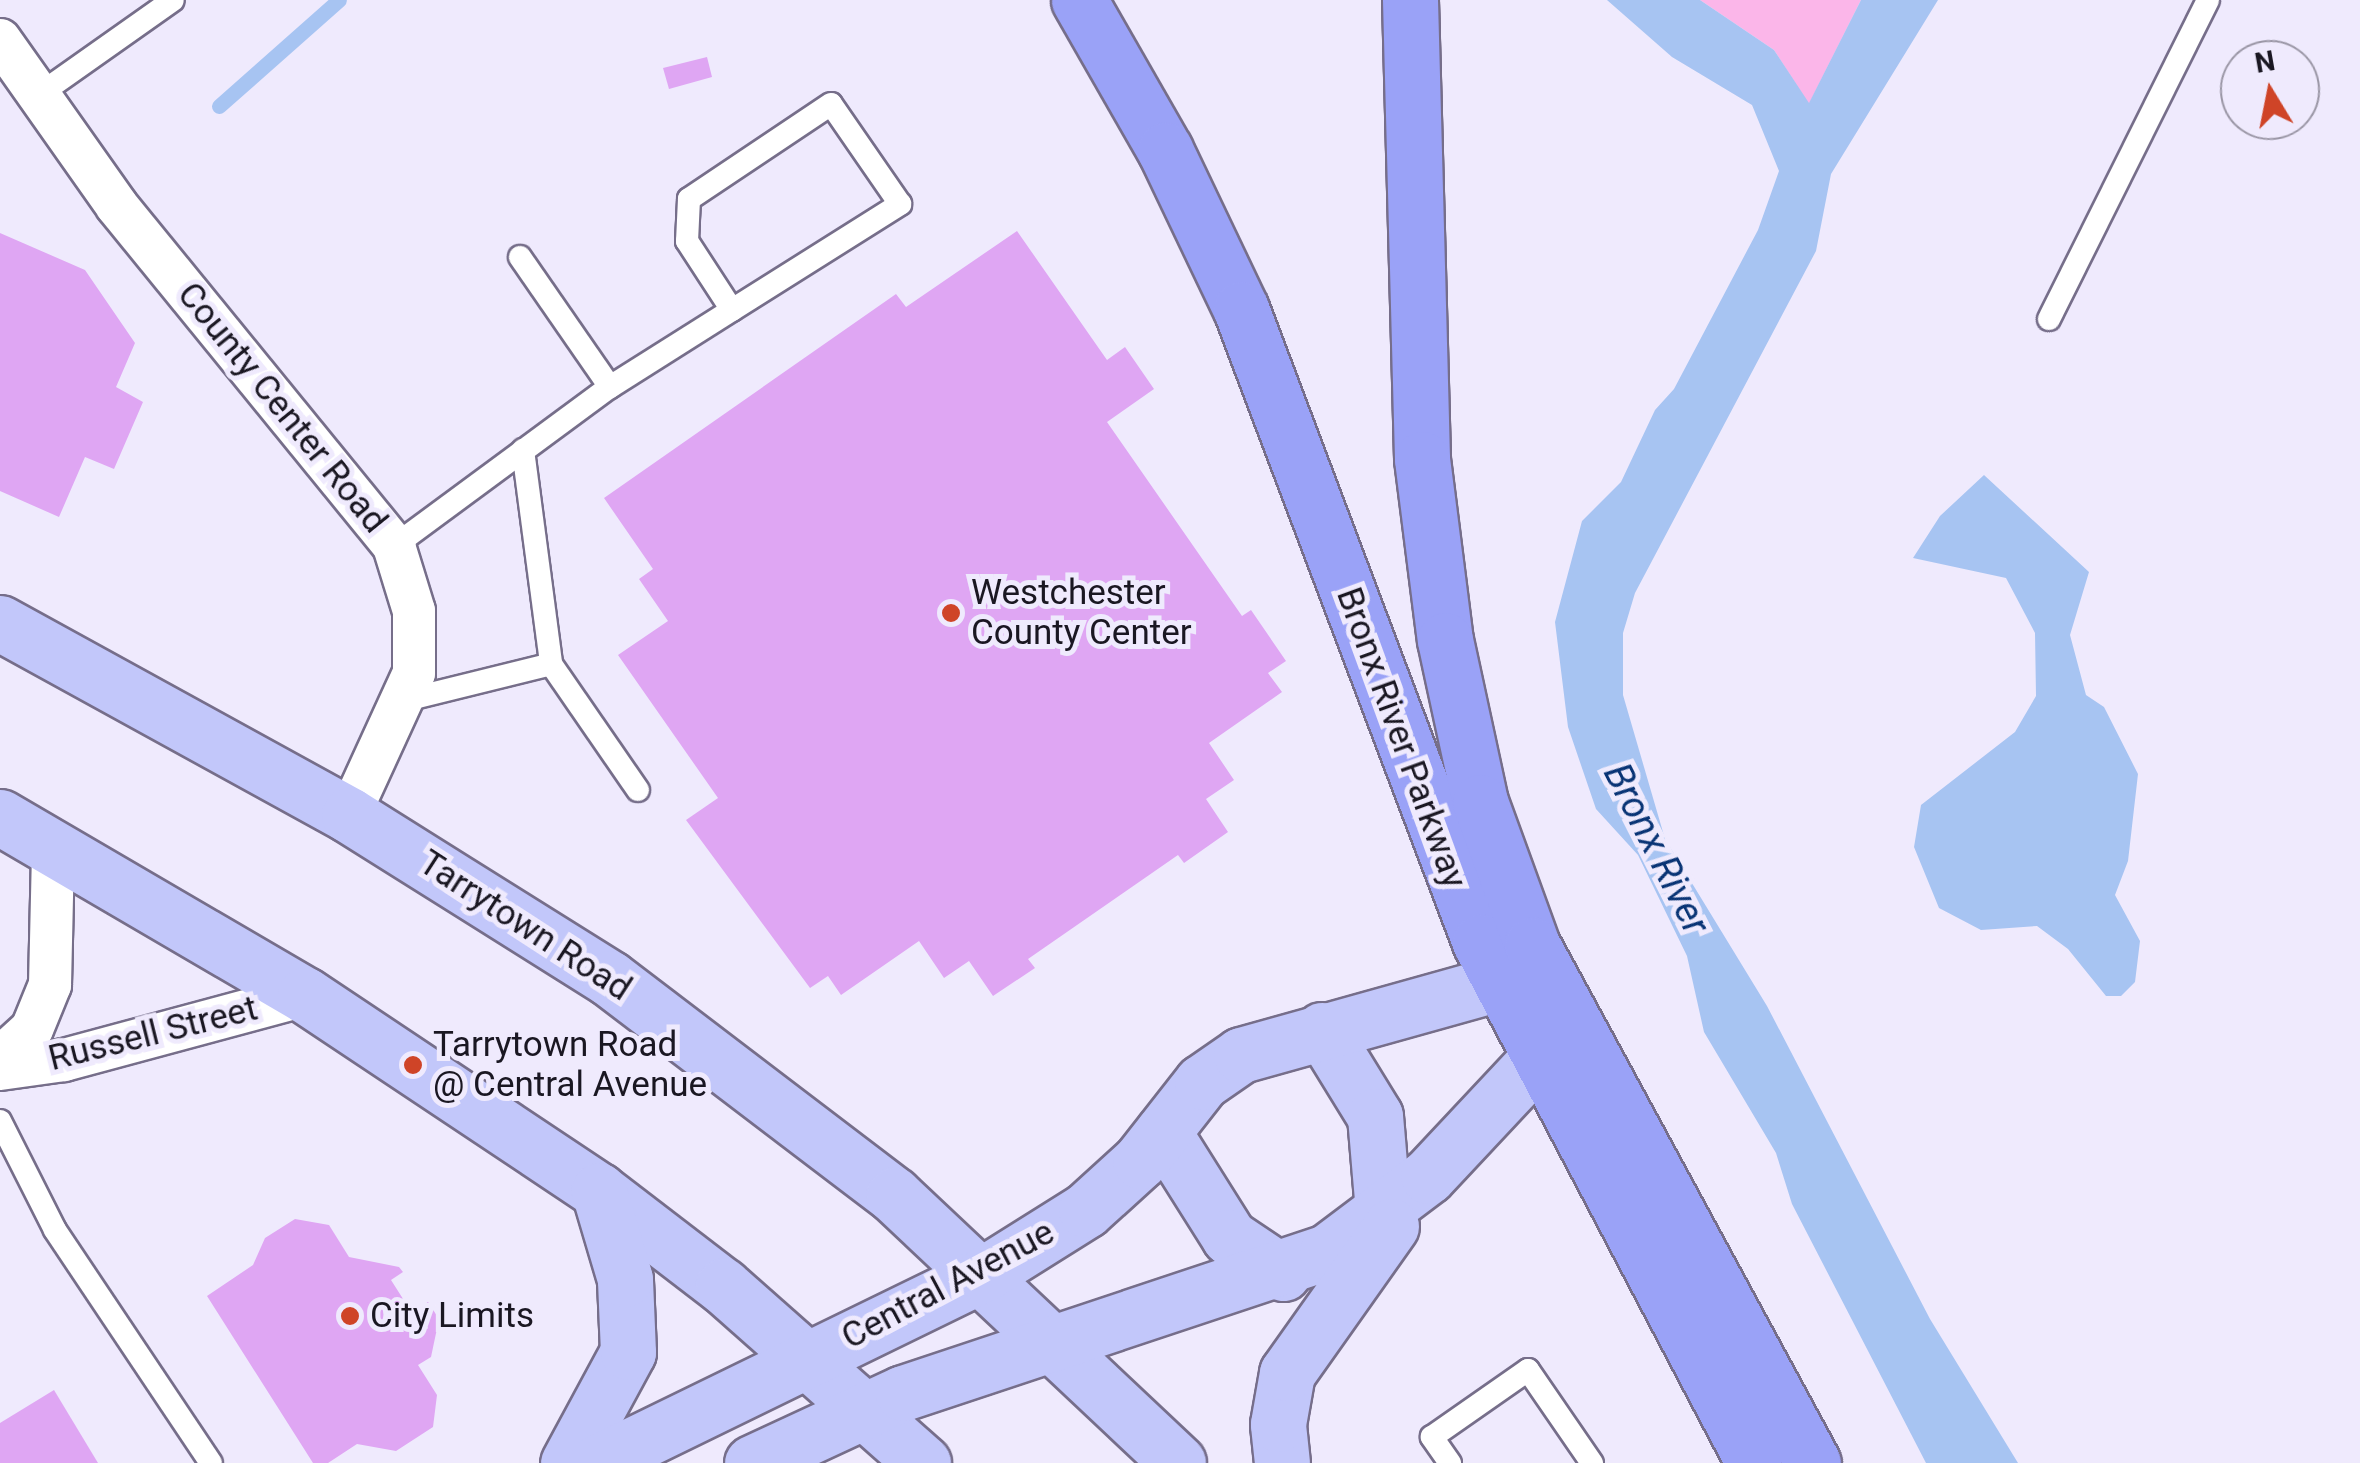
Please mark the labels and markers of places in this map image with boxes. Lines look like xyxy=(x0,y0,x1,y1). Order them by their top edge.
place label: Westchester County Center xyxy=(971,572,1192,654)
marker: Westchester County Center xyxy=(940,602,962,624)
place label: Tarrytown Road @ Central Avenue xyxy=(433,1024,707,1106)
marker: Tarrytown Road @ Central Avenue xyxy=(402,1054,424,1076)
place label: City Limits xyxy=(370,1295,534,1337)
marker: City Limits xyxy=(339,1305,361,1327)

